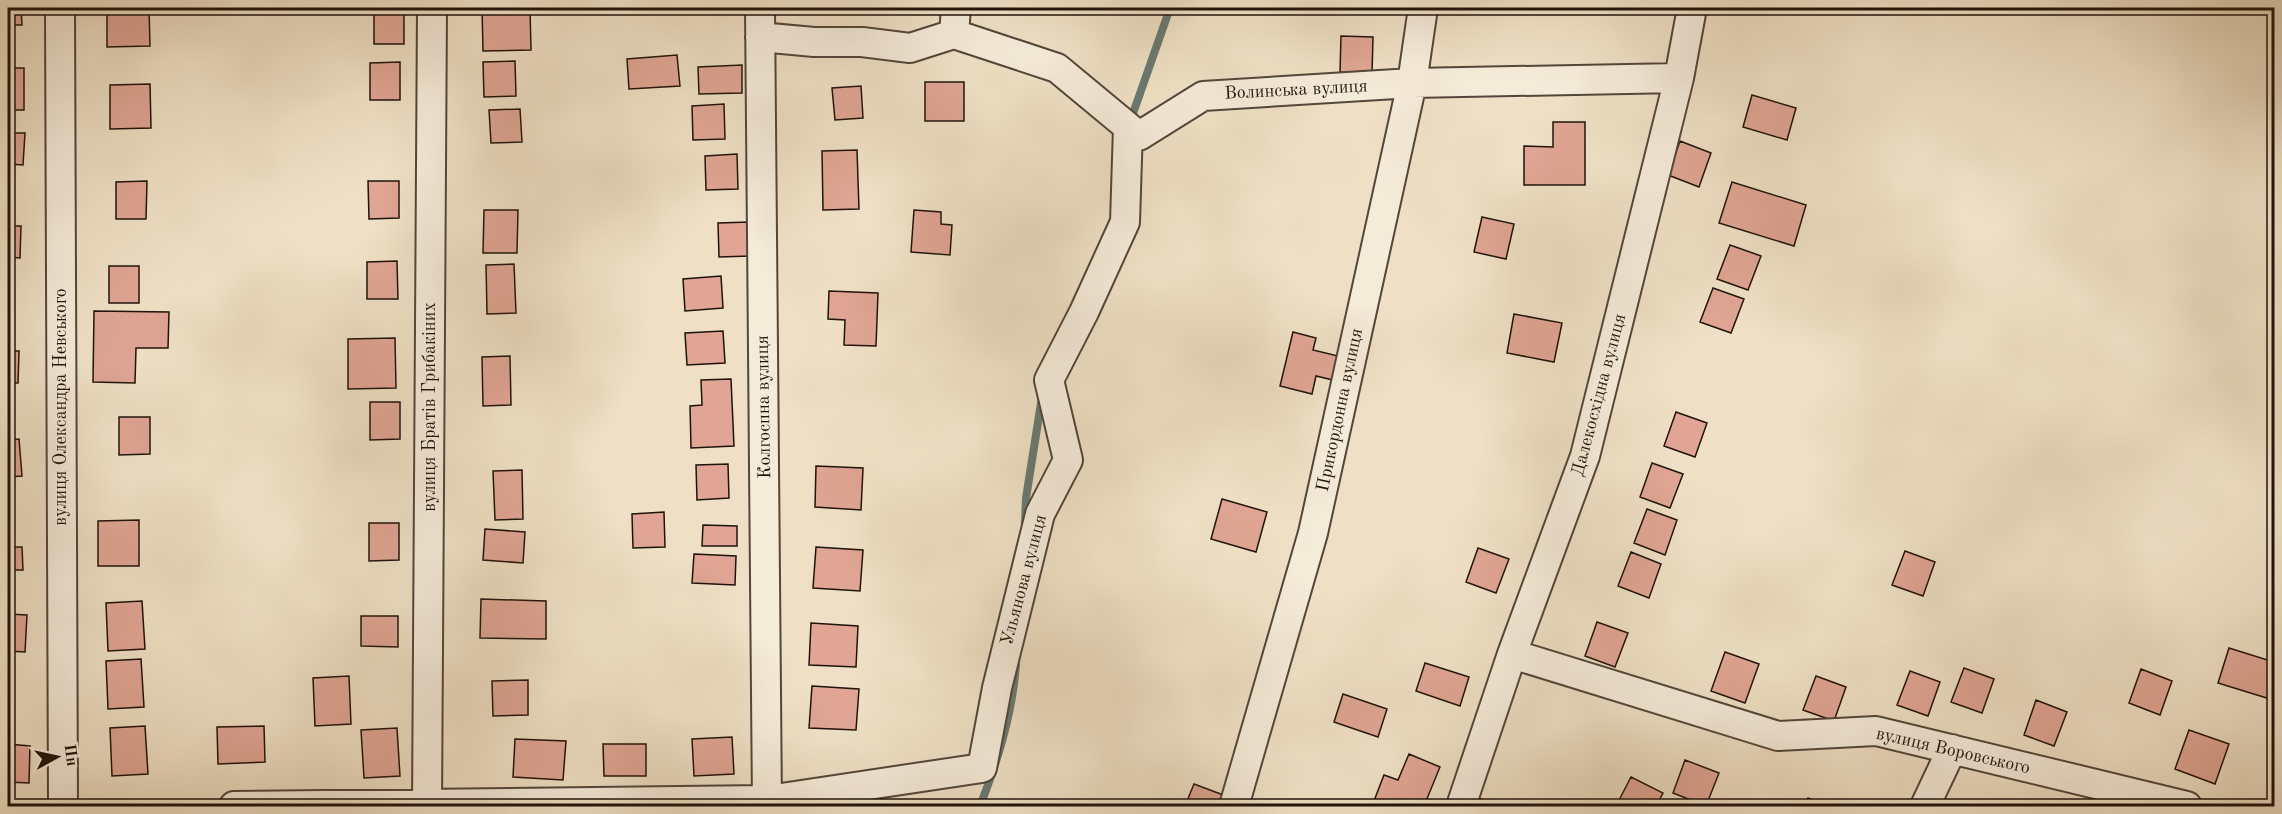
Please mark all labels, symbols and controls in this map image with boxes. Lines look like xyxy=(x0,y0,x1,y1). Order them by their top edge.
street label: Волинська вулиця xyxy=(1224,77,1368,103)
street label: вулиця Олександра Невського xyxy=(52,288,70,526)
street label: вулиця Братів Грибакіних xyxy=(421,302,439,512)
street label: Далекосхідна вулиця xyxy=(1569,312,1629,478)
street label: Прикордонна вулиця xyxy=(1314,327,1366,493)
street label: Колгоспна вулиця xyxy=(754,335,774,479)
street label: Ульянова вулиця xyxy=(998,513,1050,647)
street label: вулиця Воровського xyxy=(1874,725,2032,778)
north arrow xyxy=(27,727,87,787)
text: Пн xyxy=(60,743,79,767)

